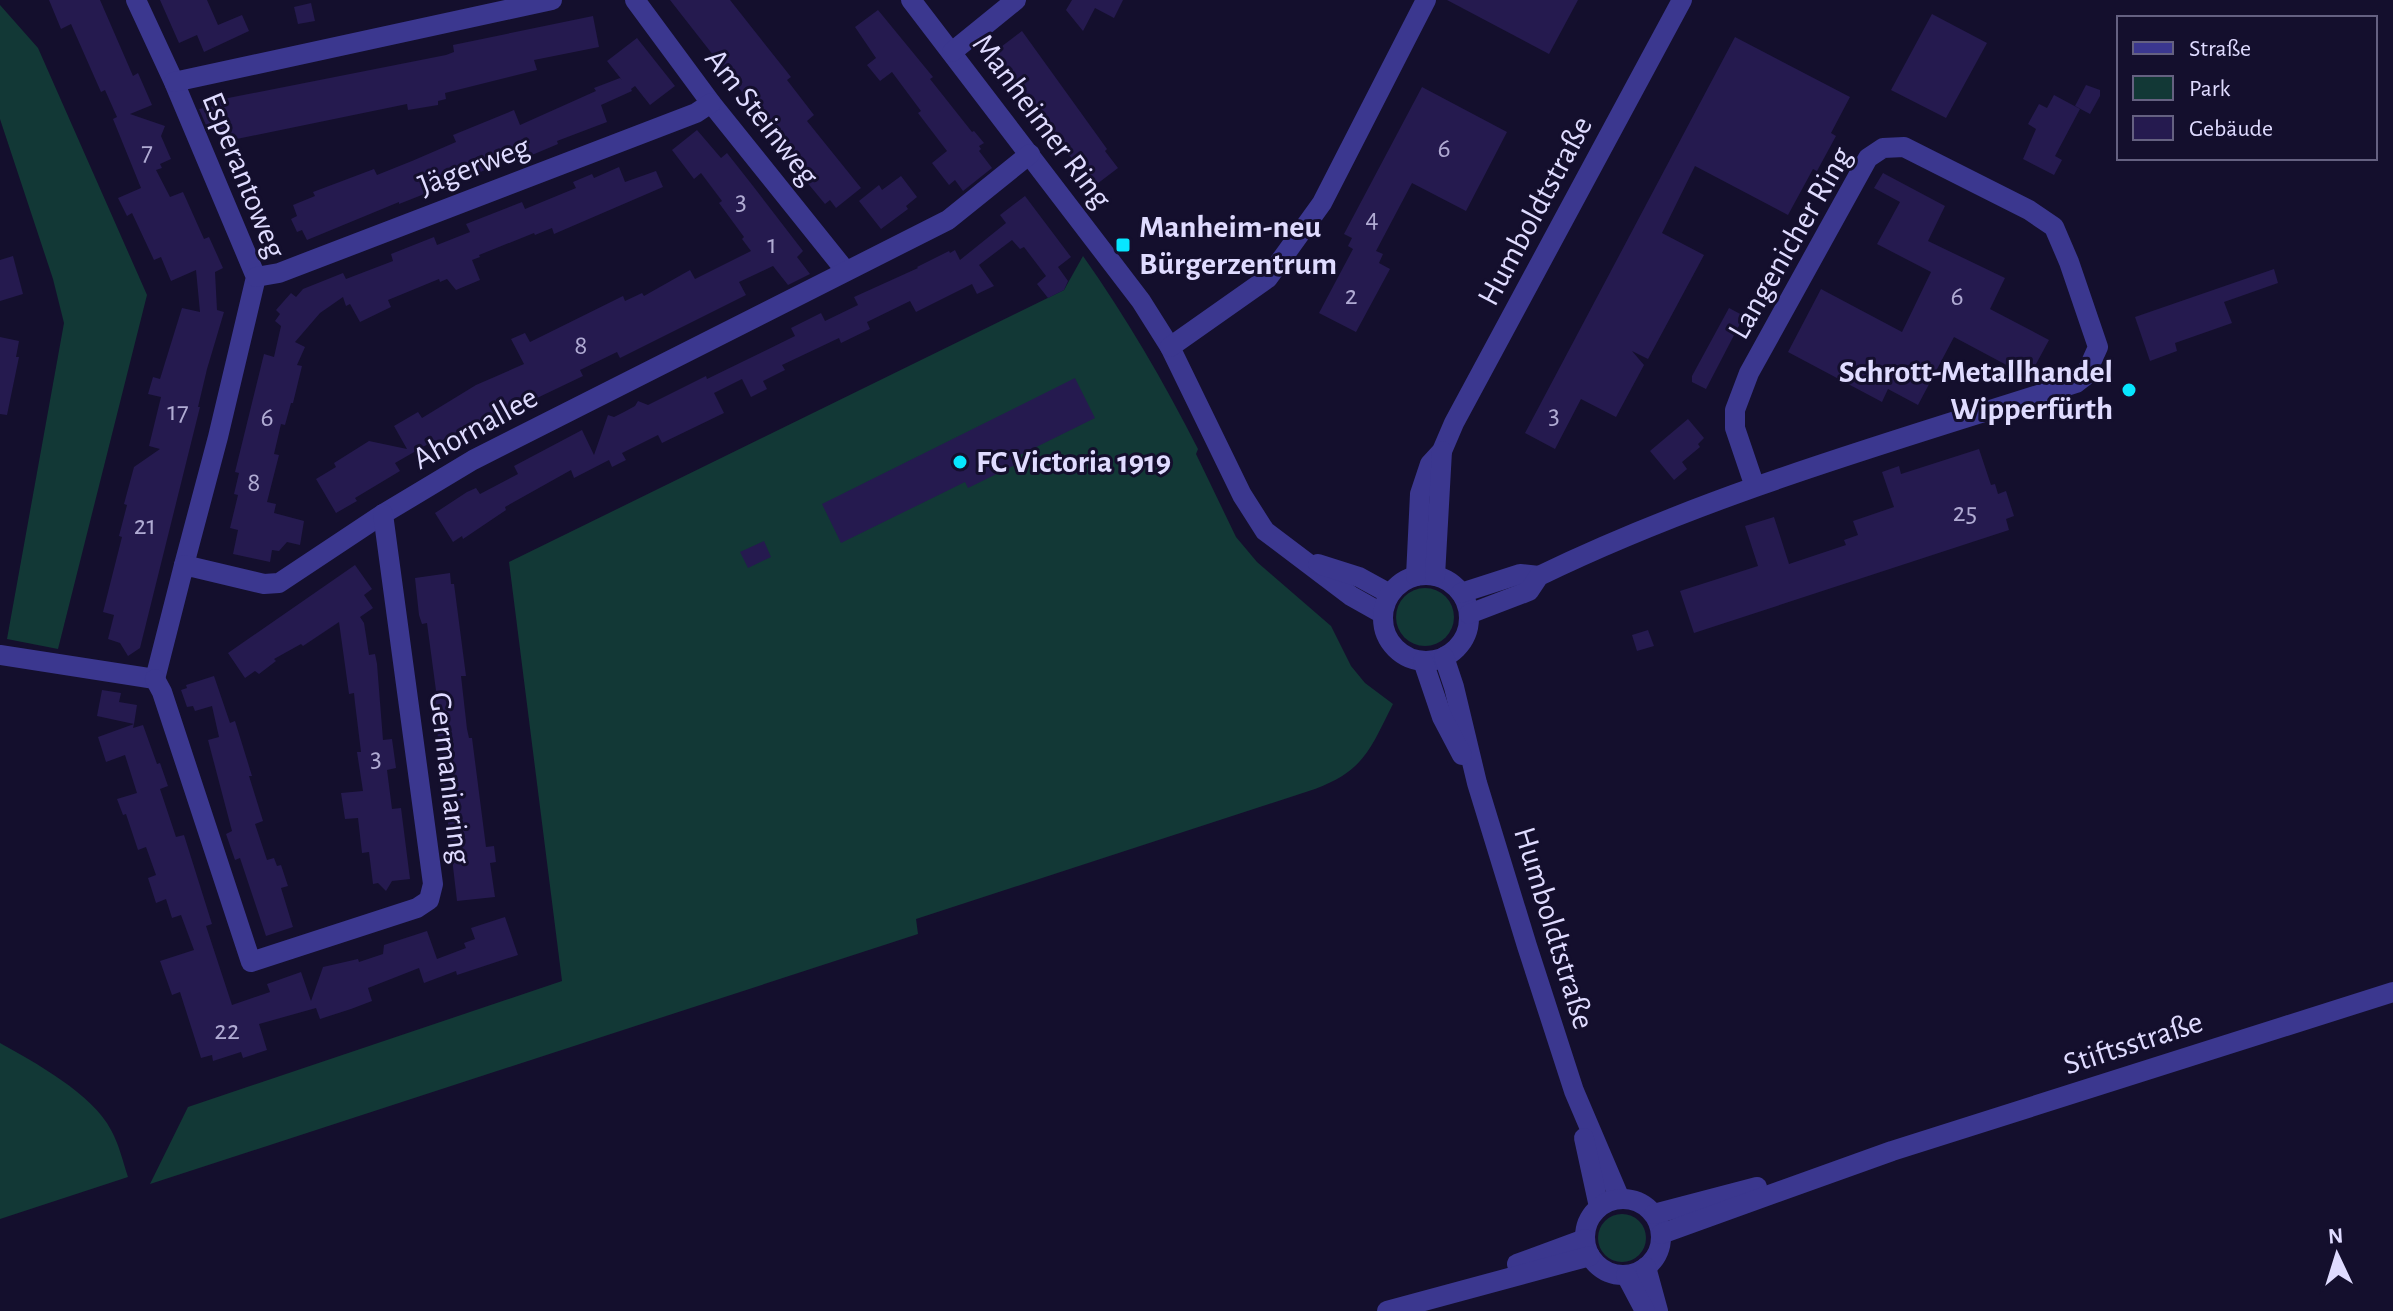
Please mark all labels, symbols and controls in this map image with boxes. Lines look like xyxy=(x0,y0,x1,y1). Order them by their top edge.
legend xyxy=(2117,16,2377,160)
street label: Manheimer Ring xyxy=(966,28,1118,214)
text: Straße xyxy=(2189,37,2251,61)
street label: Am Steinweg xyxy=(699,43,825,192)
text: Park xyxy=(2189,77,2230,101)
street label: Esperantoweg xyxy=(196,88,292,263)
street label: Humboldtstraße xyxy=(1472,111,1598,311)
text: Gebäude xyxy=(2189,117,2273,141)
street label: Jägerweg xyxy=(414,130,534,202)
house number: 6 xyxy=(1437,135,1451,163)
house number: 7 xyxy=(141,138,153,166)
street label: Langenicher Ring xyxy=(1722,141,1858,344)
house number: 3 xyxy=(735,187,747,215)
house number: 4 xyxy=(1365,205,1379,233)
place label: Manheim-neu Bürgerzentrum xyxy=(1139,211,1337,280)
house number: 1 xyxy=(767,231,777,259)
marker: Manheim-neu Bürgerzentrum xyxy=(1114,236,1132,254)
house number: 2 xyxy=(1345,282,1357,310)
house number: 6 xyxy=(1950,283,1964,311)
house number: 8 xyxy=(574,332,588,360)
place label: Schrott-Metallhandel Wipperfürth xyxy=(1839,356,2113,425)
street label: Ahornallee xyxy=(407,381,543,475)
marker: Schrott-Metallhandel Wipperfürth xyxy=(2120,381,2138,399)
house number: 17 xyxy=(167,398,189,426)
house number: 3 xyxy=(1548,401,1560,429)
house number: 6 xyxy=(260,404,274,432)
place label: FC Victoria 1919 xyxy=(976,446,1171,478)
marker: FC Victoria 1919 xyxy=(951,453,969,471)
house number: 8 xyxy=(247,469,261,497)
house number: 25 xyxy=(1953,499,1977,527)
house number: 21 xyxy=(134,512,156,540)
street label: Germaniaring xyxy=(424,690,476,866)
house number: 3 xyxy=(370,744,382,772)
street label: Humboldtstraße xyxy=(1508,823,1600,1033)
street label: Stiftsstraße xyxy=(2059,1005,2207,1081)
house number: 22 xyxy=(214,1017,240,1045)
north arrow xyxy=(2297,1215,2377,1295)
text: N xyxy=(2327,1225,2344,1248)

